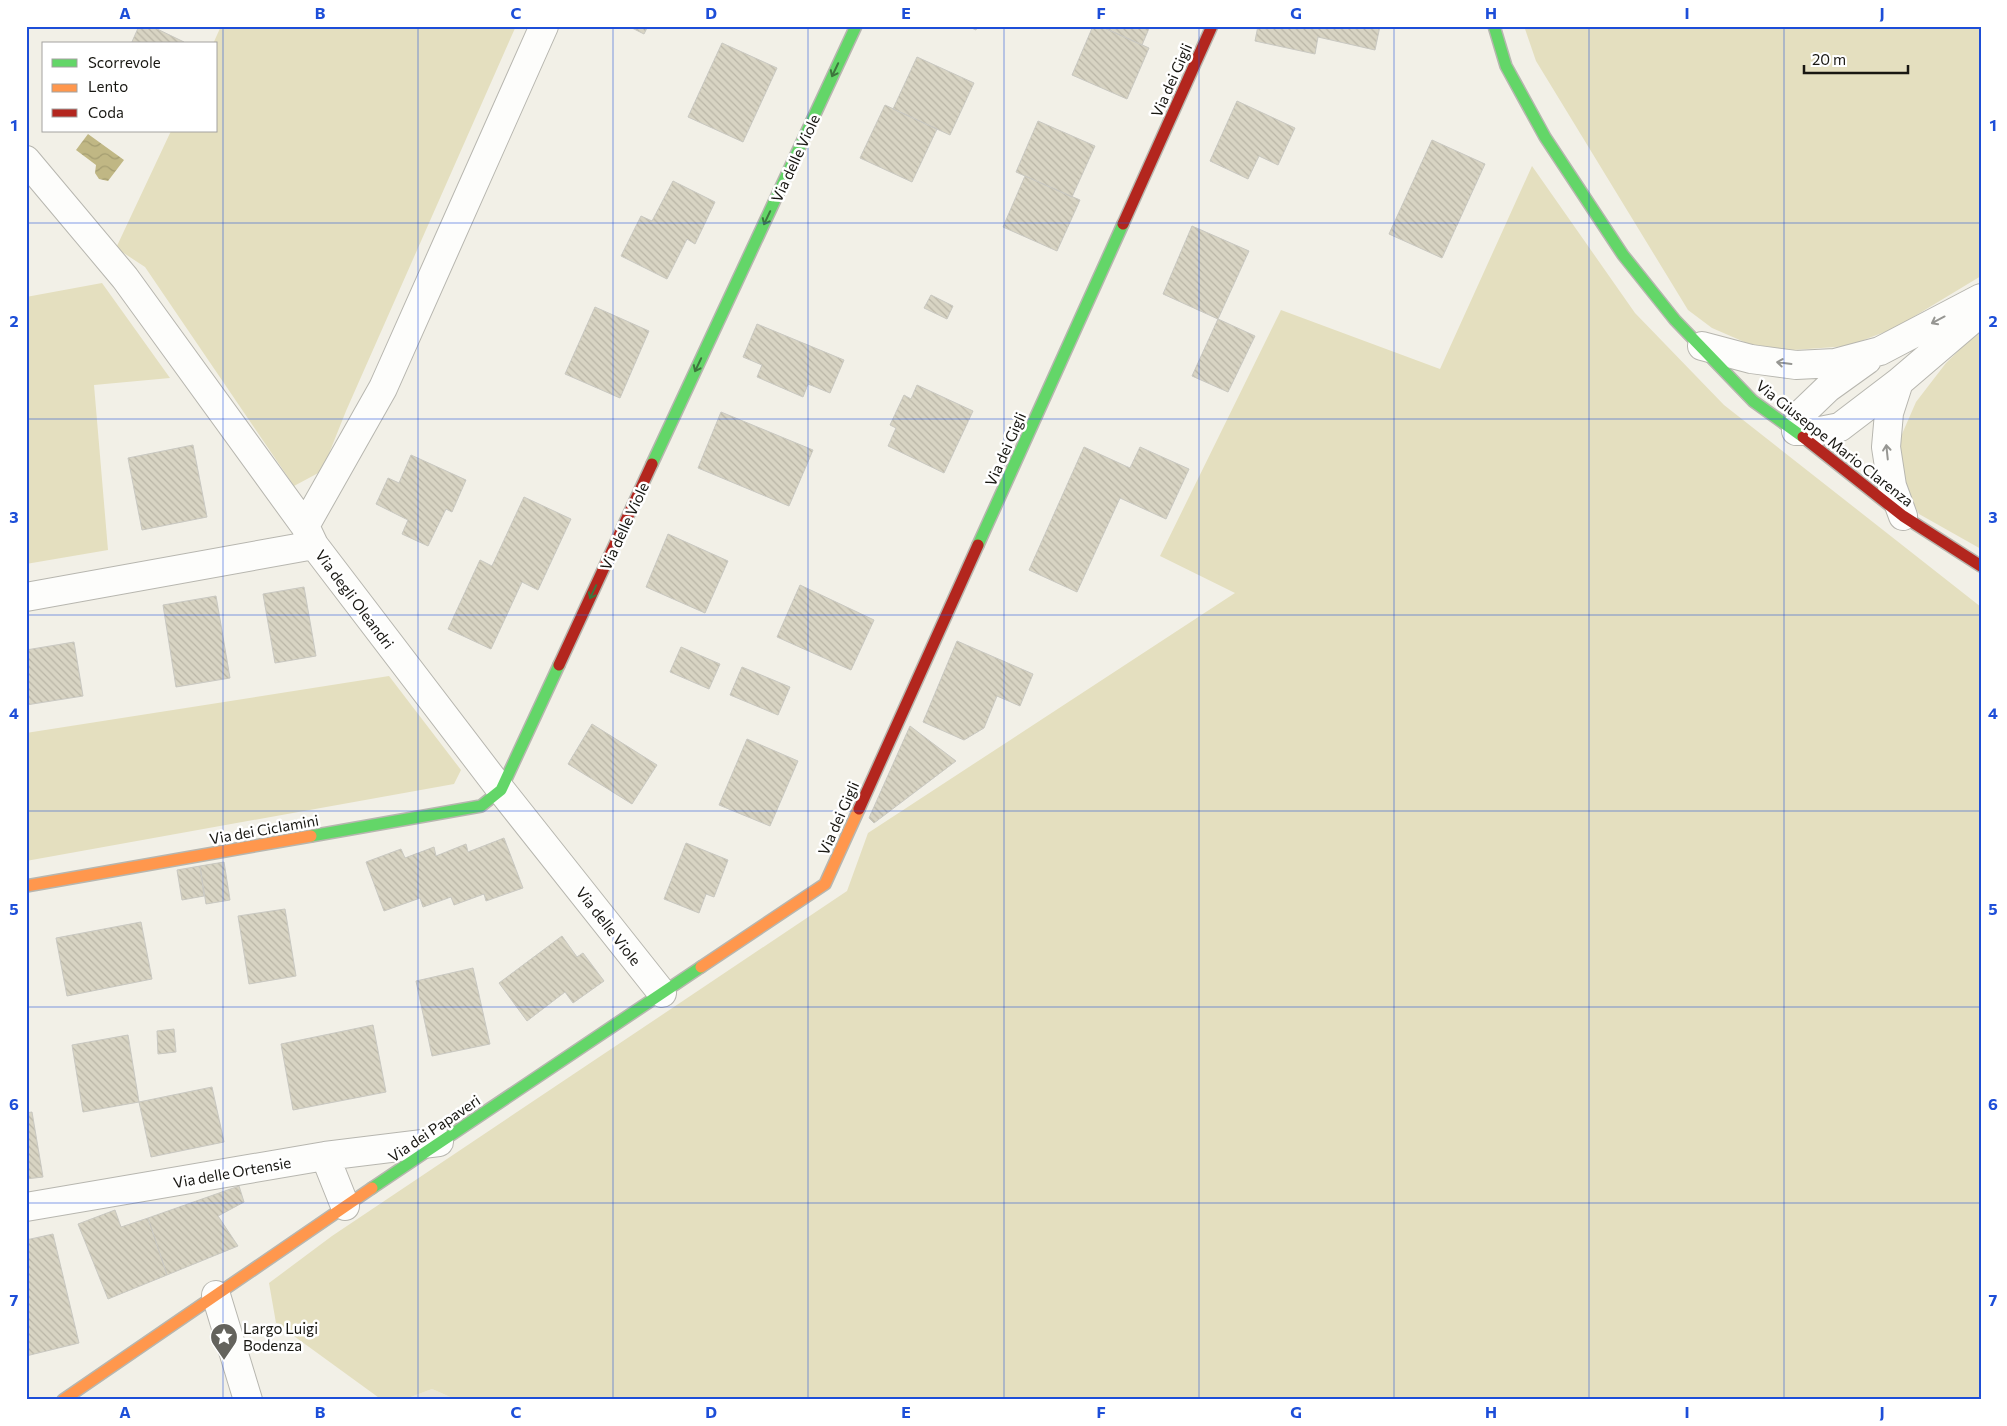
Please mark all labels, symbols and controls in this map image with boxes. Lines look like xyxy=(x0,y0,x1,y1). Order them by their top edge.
text: A xyxy=(119,3,131,22)
text: B xyxy=(315,3,326,22)
text: C xyxy=(511,3,522,22)
text: D xyxy=(705,3,717,22)
text: E xyxy=(901,3,911,22)
text: F xyxy=(1096,3,1106,22)
text: G xyxy=(1290,3,1302,22)
text: H xyxy=(1485,3,1497,22)
text: I xyxy=(1684,3,1690,22)
text: J xyxy=(1879,3,1885,22)
street label: Via dei Gigli xyxy=(1147,40,1195,120)
legend xyxy=(42,42,218,132)
scale bar xyxy=(1804,42,1908,74)
text: 20 m xyxy=(1812,50,1846,68)
text: Scorrevole xyxy=(88,53,161,71)
one-way arrow xyxy=(830,63,840,78)
text: Lento xyxy=(88,77,128,95)
text: Coda xyxy=(88,103,124,121)
street label: Via delle Viole xyxy=(767,111,823,205)
text: 1 xyxy=(10,115,18,134)
text: 1 xyxy=(1989,115,1997,134)
one-way arrow xyxy=(762,210,771,225)
text: 2 xyxy=(9,311,19,330)
text: 2 xyxy=(1988,311,1998,330)
one-way arrow xyxy=(1930,315,1945,325)
one-way arrow xyxy=(693,357,703,372)
one-way arrow xyxy=(1777,358,1793,368)
street label: Via Giuseppe Mario Clarenza xyxy=(1753,376,1917,510)
street label: Via dei Gigli xyxy=(981,409,1029,489)
one-way arrow xyxy=(1883,445,1892,461)
street label: Via delle Viole xyxy=(596,479,652,573)
text: 3 xyxy=(9,507,19,526)
text: 3 xyxy=(1988,507,1998,526)
street label: Via degli Oleandri xyxy=(312,546,398,652)
one-way arrow xyxy=(588,584,597,599)
text: 4 xyxy=(9,703,19,722)
text: 4 xyxy=(1988,703,1998,722)
street label: Via dei Gigli xyxy=(814,778,862,858)
street label: Via dei Ciclamini xyxy=(208,811,320,847)
street label: Via delle Viole xyxy=(573,883,645,969)
text: 5 xyxy=(9,899,19,918)
text: 5 xyxy=(1988,899,1998,918)
street label: Via dei Papaveri xyxy=(385,1091,483,1165)
text: 6 xyxy=(9,1094,19,1113)
text: 6 xyxy=(1988,1094,1998,1113)
street label: Via delle Ortensie xyxy=(172,1153,292,1191)
text: 7 xyxy=(10,1290,19,1309)
text: 7 xyxy=(1989,1290,1998,1309)
place label: Largo Luigi Bodenza xyxy=(243,1319,318,1354)
place icon: Largo Luigi Bodenza xyxy=(209,1322,239,1361)
text: A xyxy=(119,1402,131,1421)
text: B xyxy=(315,1402,326,1421)
text: C xyxy=(511,1402,522,1421)
text: D xyxy=(705,1402,717,1421)
text: E xyxy=(901,1402,911,1421)
text: F xyxy=(1096,1402,1106,1421)
text: G xyxy=(1290,1402,1302,1421)
text: H xyxy=(1485,1402,1497,1421)
text: I xyxy=(1684,1402,1690,1421)
text: J xyxy=(1879,1402,1885,1421)

